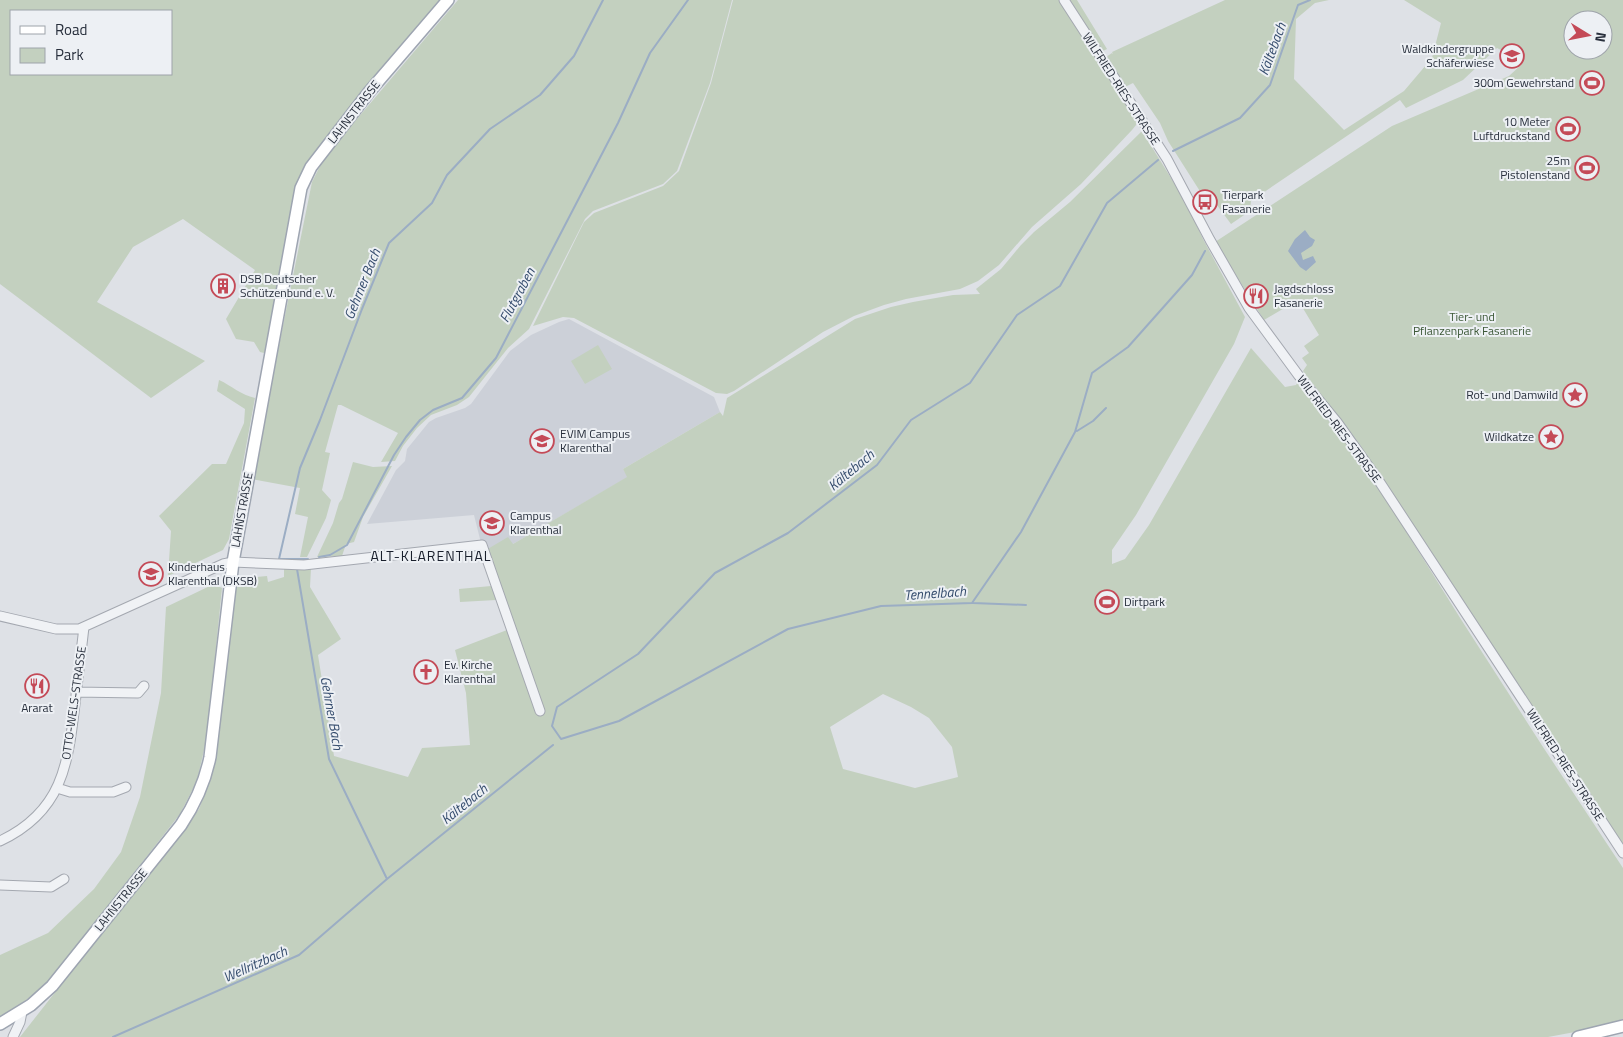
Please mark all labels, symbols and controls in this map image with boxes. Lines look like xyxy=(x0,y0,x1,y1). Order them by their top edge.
legend xyxy=(10,10,172,75)
north arrow xyxy=(1563,10,1613,60)
text: Road xyxy=(55,18,87,41)
water label: Kältebach xyxy=(1252,19,1291,78)
street label: WILFRIED-RIES-STRASSE xyxy=(1078,29,1165,149)
text: N xyxy=(1590,31,1612,44)
place label: Waldkindergruppe Schäferwiese xyxy=(1402,39,1494,72)
text: Park xyxy=(55,43,84,66)
school or university icon: Waldkindergruppe Schäferwiese xyxy=(1499,43,1525,69)
sports icon: 300m Gewehrstand xyxy=(1579,70,1605,96)
place label: 300m Gewehrstand xyxy=(1473,73,1574,92)
street label: LAHNSTRASSE xyxy=(323,76,385,147)
place label: 10 Meter Luftdruckstand xyxy=(1473,112,1550,145)
sports icon: 10 Meter Luftdruckstand xyxy=(1555,116,1581,142)
place label: 25m Pistolenstand xyxy=(1500,151,1570,184)
sports icon: 25m Pistolenstand xyxy=(1574,155,1600,181)
place label: Tierpark Fasanerie xyxy=(1222,185,1271,218)
bus stop icon: Tierpark Fasanerie xyxy=(1192,189,1218,215)
water label: Gehrner Bach xyxy=(338,244,386,322)
water label: Flutgraben xyxy=(493,263,540,326)
place label: DSB Deutscher Schützenbund e. V. xyxy=(240,269,335,302)
building icon: DSB Deutscher Schützenbund e. V. xyxy=(210,273,236,299)
place label: Jagdschloss Fasanerie xyxy=(1274,279,1334,312)
restaurant icon: Jagdschloss Fasanerie xyxy=(1243,283,1269,309)
park label: Tier- und Pflanzenpark Fasanerie xyxy=(1413,307,1531,340)
street label: WILFRIED-RIES-STRASSE xyxy=(1292,371,1387,487)
place icon: Rot- und Damwild xyxy=(1562,382,1588,408)
place label: Rot- und Damwild xyxy=(1466,385,1558,404)
place label: EVIM Campus Klarenthal xyxy=(560,424,631,457)
place icon: Wildkatze xyxy=(1538,424,1564,450)
place label: Wildkatze xyxy=(1484,427,1534,446)
school or university icon: EVIM Campus Klarenthal xyxy=(529,428,555,454)
water label: Kältebach xyxy=(823,443,879,495)
street label: LAHNSTRASSE xyxy=(226,471,258,549)
place label: Campus Klarenthal xyxy=(510,506,562,539)
school or university icon: Campus Klarenthal xyxy=(479,510,505,536)
district label: ALT-KLARENTHAL xyxy=(370,545,492,566)
place label: Kinderhaus Klarenthal (DKSB) xyxy=(168,557,257,590)
school or university icon: Kinderhaus Klarenthal (DKSB) xyxy=(138,561,164,587)
water label: Tennelbach xyxy=(903,580,968,605)
sports icon: Dirtpark xyxy=(1094,589,1120,615)
place label: Dirtpark xyxy=(1124,592,1165,611)
street label: OTTO-WELS-STRASSE xyxy=(56,645,91,761)
place label: Ev. Kirche Klarenthal xyxy=(444,655,496,688)
church icon: Ev. Kirche Klarenthal xyxy=(413,659,439,685)
restaurant icon: Ararat xyxy=(24,673,50,699)
water label: Gehrner Bach xyxy=(316,674,349,752)
place label: Ararat xyxy=(21,698,54,717)
street label: WILFRIED-RIES-STRASSE xyxy=(1522,705,1609,825)
water label: Kältebach xyxy=(436,778,492,829)
street label: LAHNSTRASSE xyxy=(89,864,152,935)
water label: Wellritzbach xyxy=(219,940,291,987)

